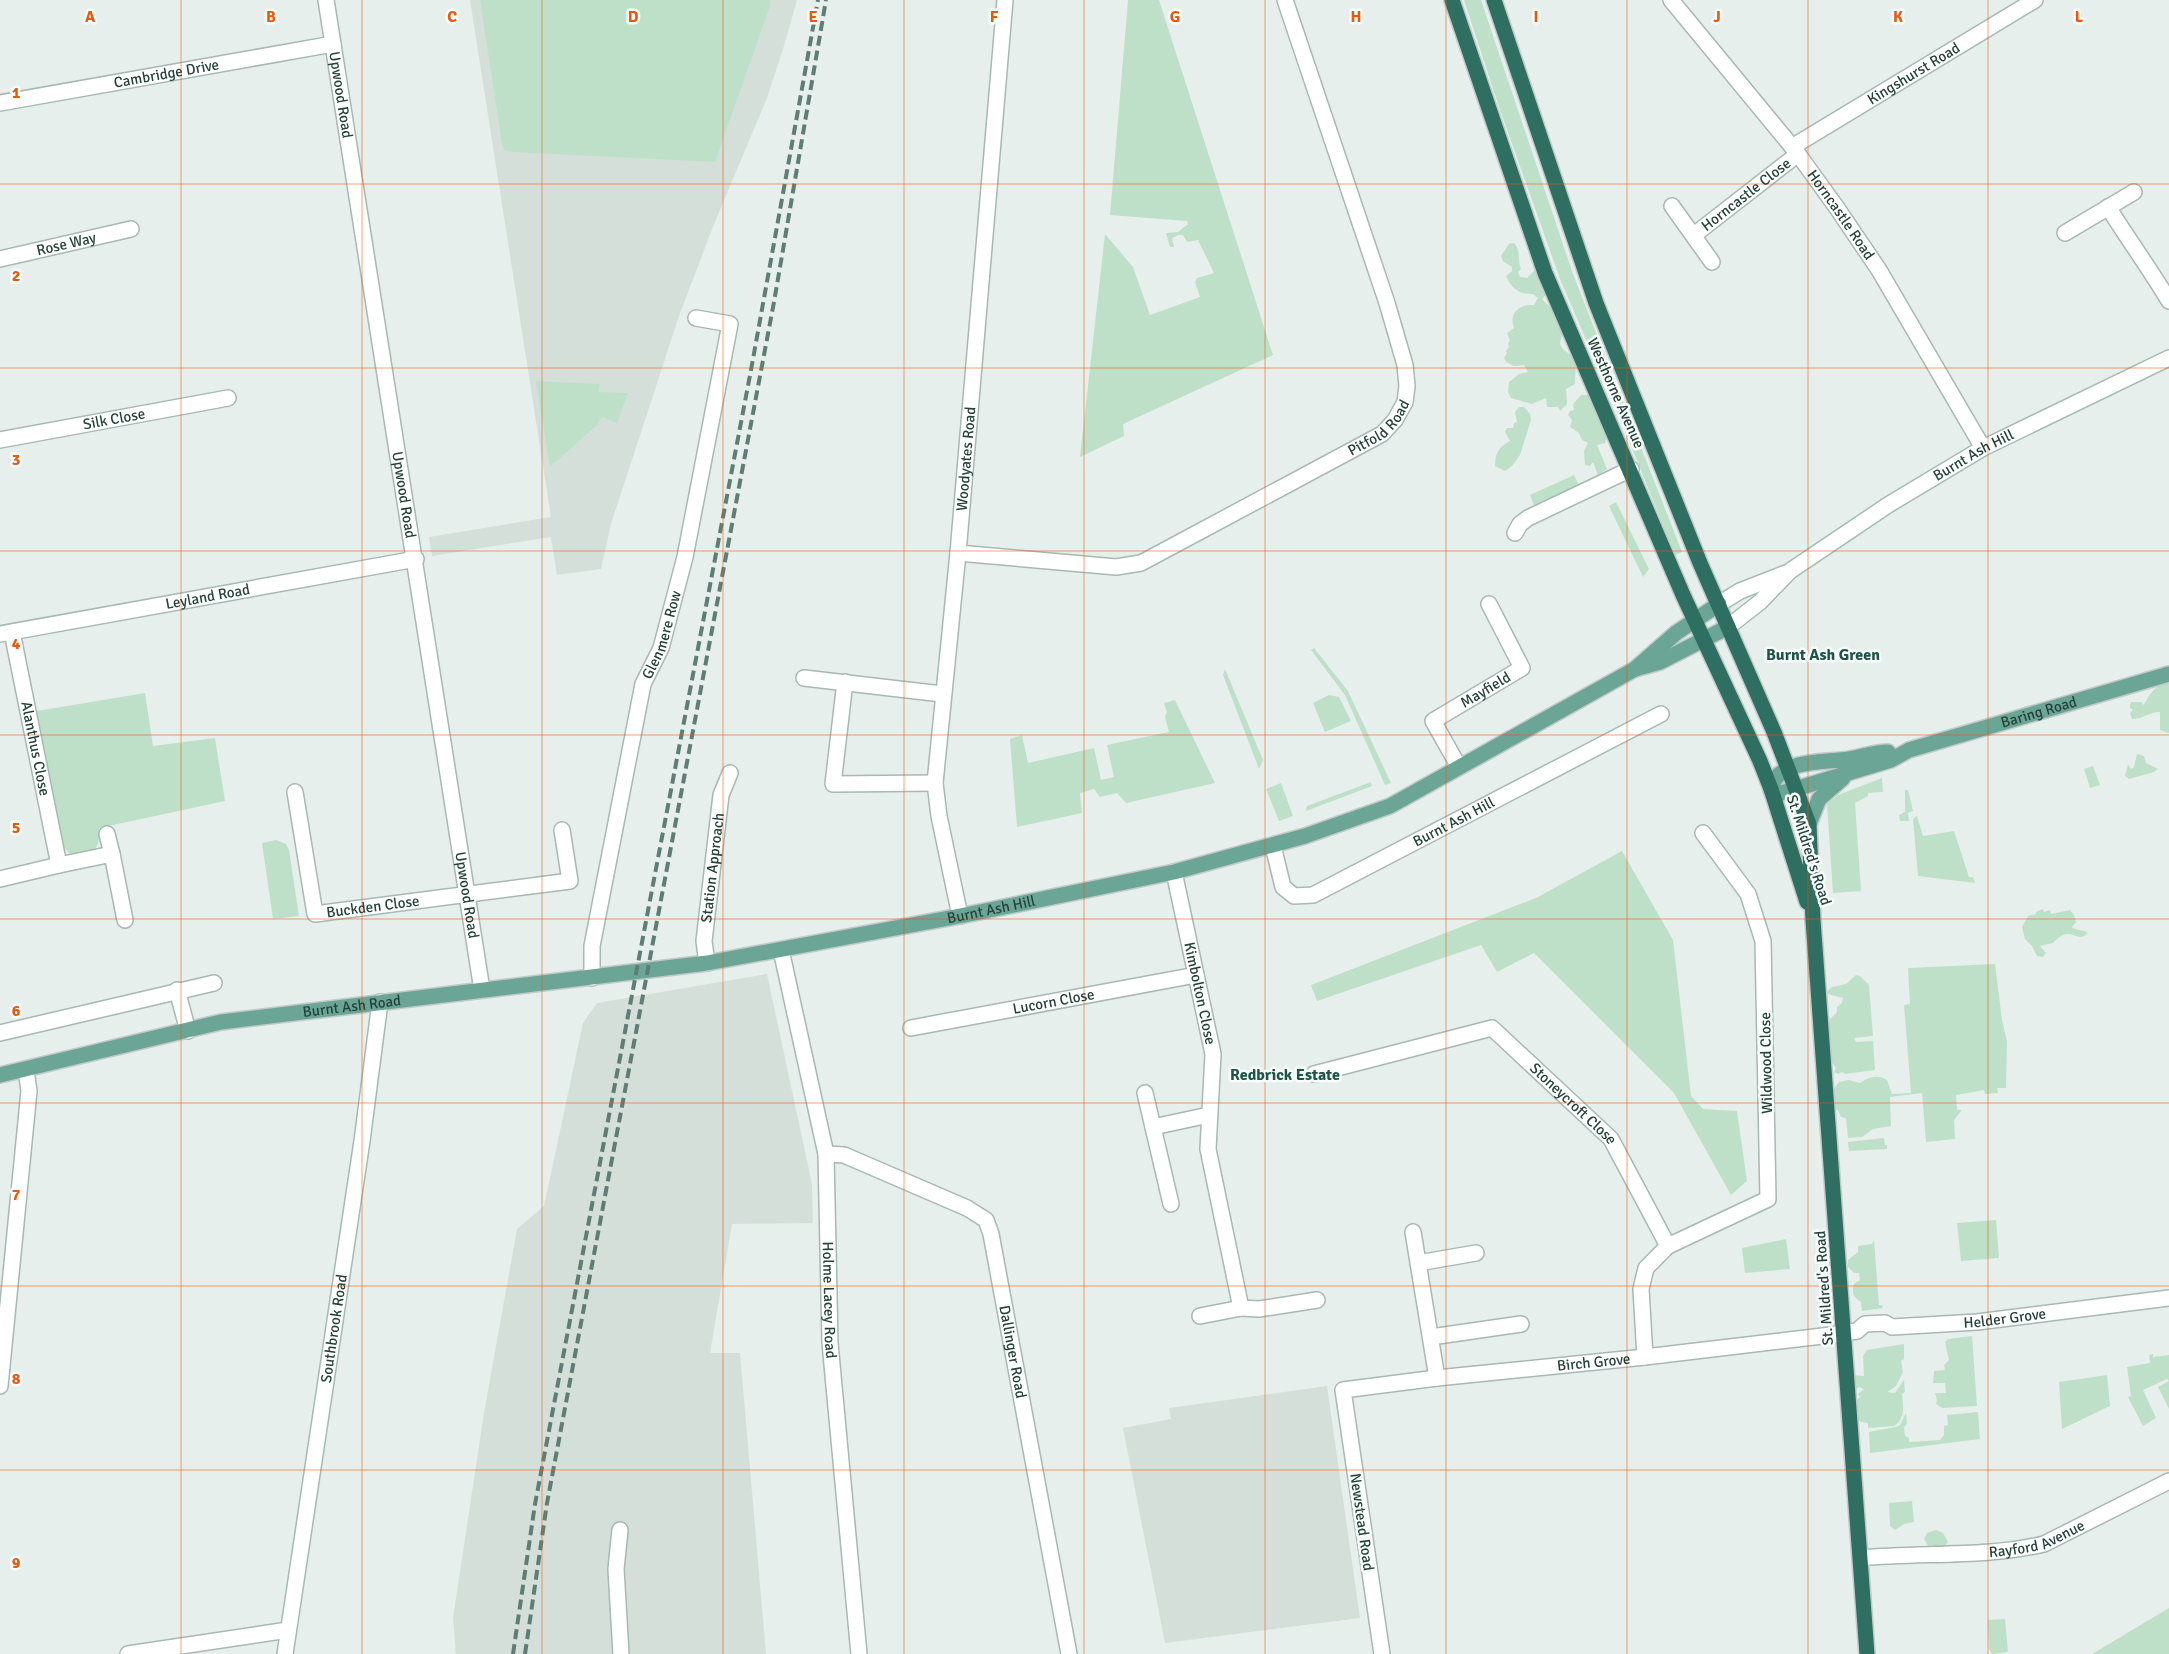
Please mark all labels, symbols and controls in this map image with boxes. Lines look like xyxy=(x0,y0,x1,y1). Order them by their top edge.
text: A xyxy=(85,7,96,27)
text: B xyxy=(266,7,276,27)
text: C xyxy=(447,7,457,27)
text: D xyxy=(628,7,639,27)
text: E xyxy=(808,7,818,27)
text: F xyxy=(990,7,999,27)
text: G xyxy=(1170,7,1180,27)
text: H xyxy=(1351,7,1361,27)
text: I xyxy=(1533,7,1539,27)
text: J xyxy=(1713,7,1721,27)
text: K xyxy=(1893,7,1903,27)
text: L xyxy=(2075,7,2084,27)
street label: Kingshurst Road xyxy=(1864,39,1963,108)
street label: Upwood Road xyxy=(325,50,357,140)
street label: Cambridge Drive xyxy=(112,55,220,92)
text: 1 xyxy=(12,83,21,103)
street label: Horncastle Close xyxy=(1698,154,1794,235)
street label: Horncastle Road xyxy=(1803,166,1878,263)
street label: Rose Way xyxy=(35,228,98,259)
text: 2 xyxy=(12,266,20,286)
street label: Westhorne Avenue xyxy=(1584,335,1648,451)
street label: Pitfold Road xyxy=(1345,397,1413,460)
street label: Silk Close xyxy=(82,404,147,434)
street label: Woodyates Road xyxy=(953,406,979,512)
street label: Burnt Ash Hill xyxy=(1930,425,2017,485)
text: 3 xyxy=(12,450,20,470)
street label: Upwood Road xyxy=(388,450,420,540)
street label: Leyland Road xyxy=(164,580,251,613)
street label: Glenmere Row xyxy=(638,588,685,682)
text: 4 xyxy=(12,634,21,654)
district label: Burnt Ash Green xyxy=(1766,645,1880,665)
street label: Mayfield xyxy=(1457,668,1514,712)
street label: Baring Road xyxy=(1999,692,2079,732)
street label: Alanthus Close xyxy=(17,700,54,797)
street label: Burnt Ash Hill xyxy=(1410,793,1498,851)
street label: St. Mildred's Road xyxy=(1783,793,1835,908)
street label: Station Approach xyxy=(697,812,728,924)
text: 5 xyxy=(12,818,20,838)
street label: Upwood Road xyxy=(451,850,483,940)
street label: Buckden Close xyxy=(325,892,421,921)
street label: Burnt Ash Hill xyxy=(946,892,1037,927)
street label: Kimbolton Close xyxy=(1180,940,1220,1046)
street label: Lucorn Close xyxy=(1011,985,1096,1018)
street label: Burnt Ash Road xyxy=(302,991,402,1021)
text: 6 xyxy=(12,1001,21,1021)
street label: Wildwood Close xyxy=(1756,1012,1776,1114)
street label: Stoneycroft Close xyxy=(1526,1059,1621,1147)
district label: Redbrick Estate xyxy=(1230,1065,1340,1085)
text: 7 xyxy=(12,1185,21,1205)
street label: St. Mildred's Road xyxy=(1811,1230,1837,1346)
street label: Holme Lacey Road xyxy=(819,1241,840,1359)
street label: Southbrook Road xyxy=(317,1273,351,1384)
street label: Dallinger Road xyxy=(995,1304,1030,1400)
street label: Helder Grove xyxy=(1963,1304,2047,1332)
street label: Birch Grove xyxy=(1556,1350,1631,1375)
text: 8 xyxy=(12,1369,21,1389)
street label: Newstead Road xyxy=(1346,1472,1378,1572)
street label: Rayford Avenue xyxy=(1988,1516,2087,1561)
text: 9 xyxy=(12,1553,21,1573)

